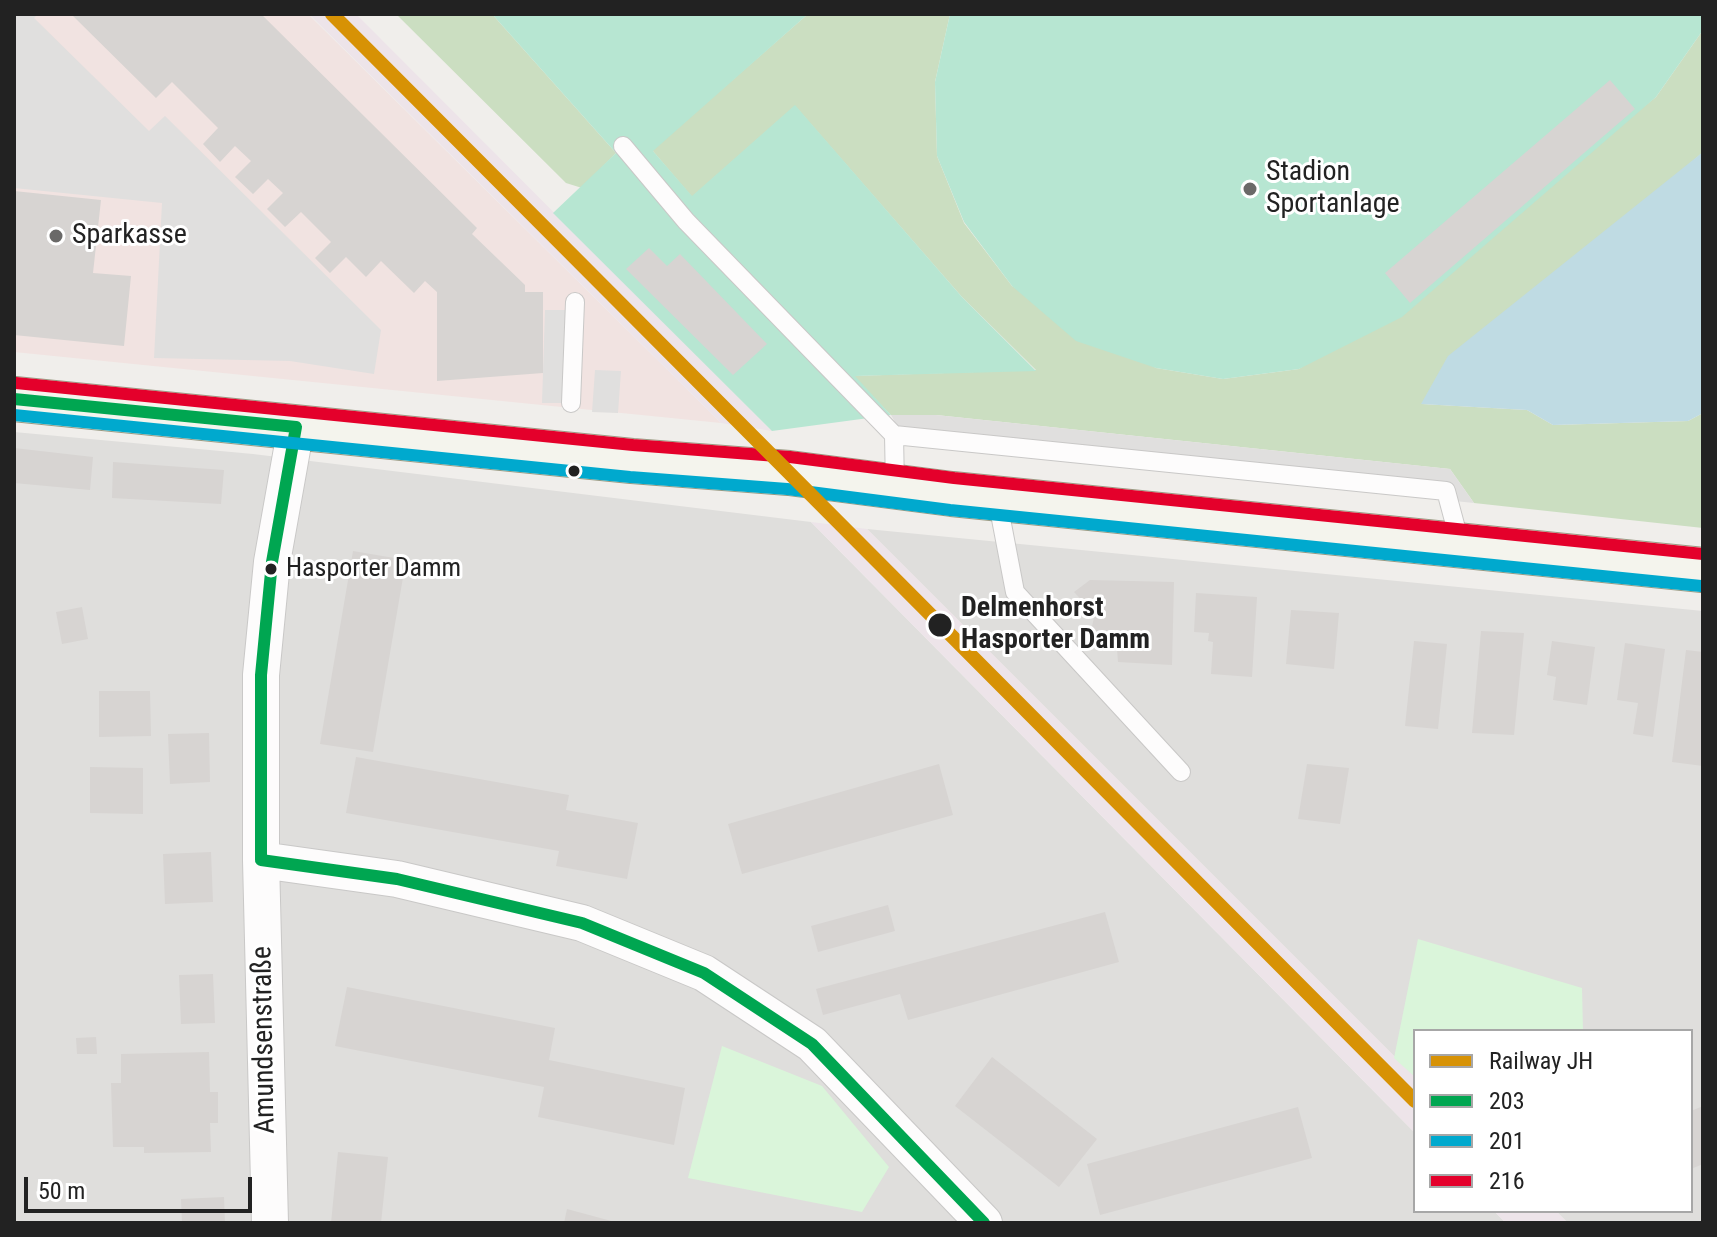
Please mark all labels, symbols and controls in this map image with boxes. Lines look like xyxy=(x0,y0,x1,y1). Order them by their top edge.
place label: Stadion Sportanlage xyxy=(1266,156,1400,222)
marker: Stadion Sportanlage xyxy=(1241,180,1259,198)
place label: Sparkasse xyxy=(72,219,187,253)
marker: Sparkasse xyxy=(47,227,65,245)
unlabelled marker xyxy=(566,463,582,479)
place label: Hasporter Damm xyxy=(286,553,461,585)
marker: Hasporter Damm xyxy=(263,561,279,577)
place label: Delmenhorst Hasporter Damm xyxy=(961,592,1150,658)
marker: Delmenhorst Hasporter Damm xyxy=(926,611,954,639)
street label: Amundsenstraße xyxy=(247,946,283,1134)
legend xyxy=(1413,1029,1693,1213)
text: Railway JH xyxy=(1489,1047,1593,1075)
text: 203 xyxy=(1489,1087,1525,1115)
text: 201 xyxy=(1489,1127,1525,1155)
scale bar xyxy=(28,1161,256,1211)
text: 216 xyxy=(1489,1167,1525,1195)
text: 50 m xyxy=(38,1177,85,1205)

